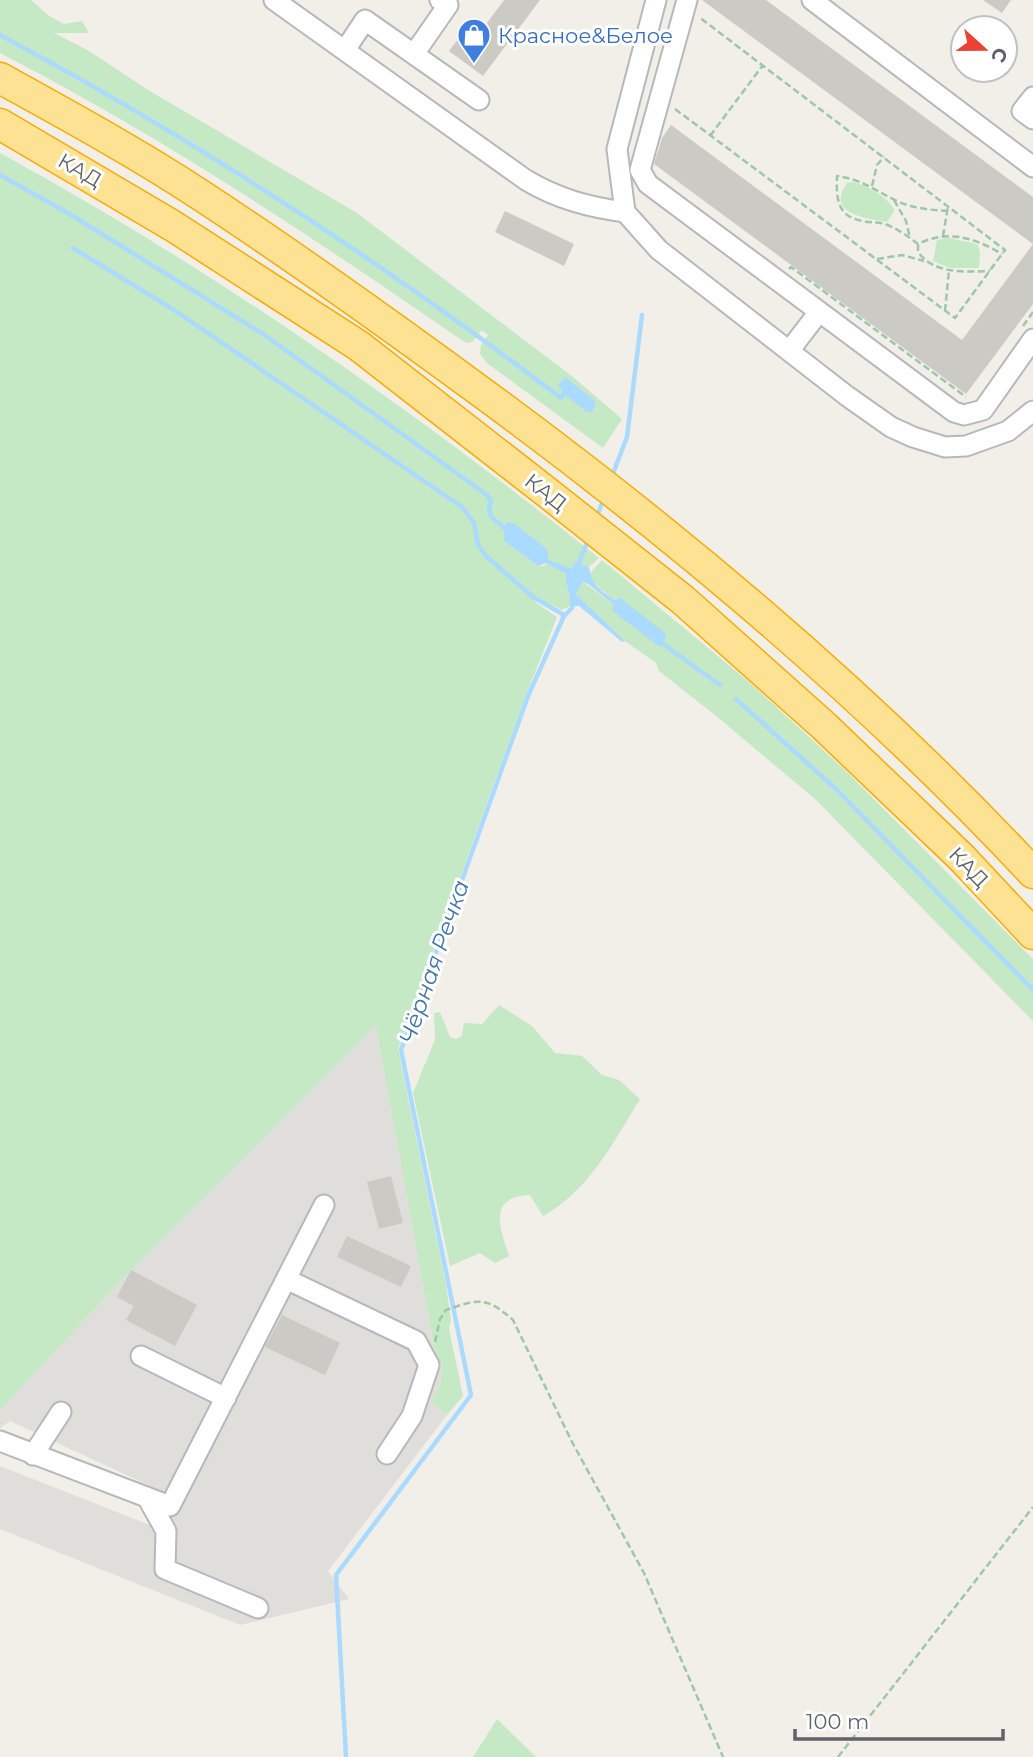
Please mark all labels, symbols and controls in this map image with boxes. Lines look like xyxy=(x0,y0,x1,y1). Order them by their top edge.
north arrow xyxy=(949,14,1019,84)
shop icon: Красное&Белое xyxy=(455,16,493,65)
place label: Красное&Белое xyxy=(498,23,673,48)
text: С xyxy=(986,44,1013,66)
street label: КАД xyxy=(54,148,106,192)
street label: КАД xyxy=(520,468,572,516)
street label: КАД xyxy=(944,842,994,892)
water label: Чёрная Речка xyxy=(393,876,475,1048)
scale bar xyxy=(795,1698,1003,1742)
text: 100 m xyxy=(806,1709,869,1734)

